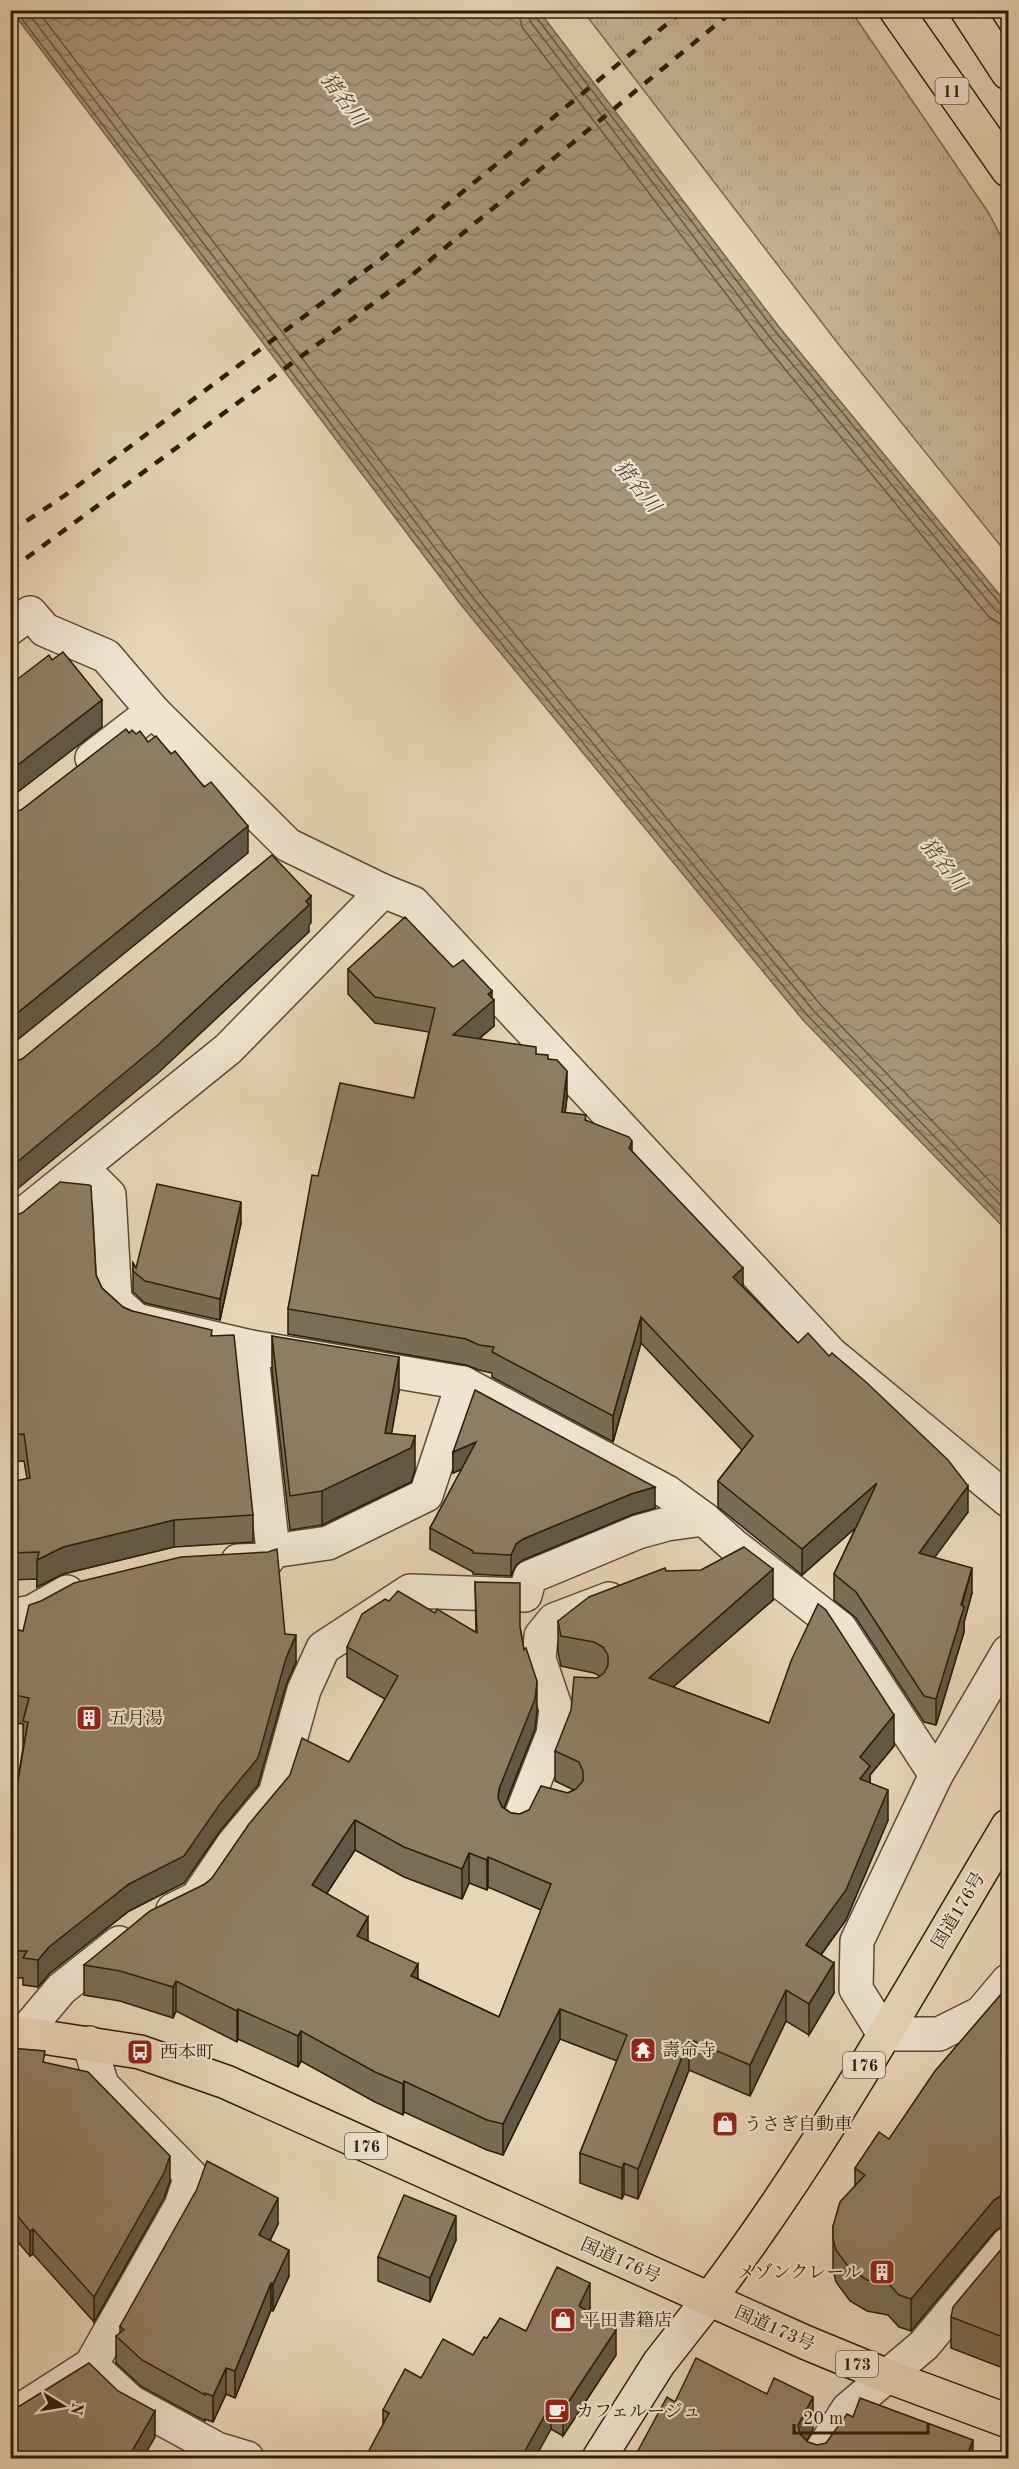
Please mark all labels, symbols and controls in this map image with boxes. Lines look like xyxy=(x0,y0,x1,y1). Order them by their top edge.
water label: 猪名川 xyxy=(316,69,371,132)
road number: 11 xyxy=(936,78,968,104)
water label: 猪名川 xyxy=(610,456,666,518)
water label: 猪名川 xyxy=(916,834,972,896)
building icon: 五月湯 xyxy=(74,1703,104,1733)
place label: 五月湯 xyxy=(109,1709,163,1728)
street label: 国道176号 xyxy=(927,1868,989,1952)
temple icon: 壽命寺 xyxy=(628,2035,658,2065)
bus stop icon: 西本町 xyxy=(125,2037,155,2067)
place label: 壽命寺 xyxy=(662,2040,716,2060)
place label: 西本町 xyxy=(160,2042,214,2062)
road number: 176 xyxy=(843,2052,885,2078)
shop icon: うさぎ自動車 xyxy=(710,2109,740,2139)
place label: うさぎ自動車 xyxy=(744,2114,852,2134)
road number: 176 xyxy=(345,2133,387,2159)
street label: 国道176号 xyxy=(578,2234,664,2286)
building icon: メゾンクレール xyxy=(867,2257,897,2287)
place label: メゾンクレール xyxy=(737,2262,862,2282)
street label: 国道173号 xyxy=(732,2302,818,2354)
shop icon: 平田書籍店 xyxy=(548,2305,578,2335)
place label: 平田書籍店 xyxy=(582,2310,672,2330)
road number: 173 xyxy=(836,2351,878,2377)
north arrow xyxy=(33,2376,93,2436)
cafe icon: カフェルージュ xyxy=(542,2396,572,2426)
scale bar xyxy=(794,2397,928,2435)
text: N xyxy=(67,2401,85,2417)
place label: カフェルージュ xyxy=(576,2402,700,2421)
text: 20 m xyxy=(803,2410,843,2428)

